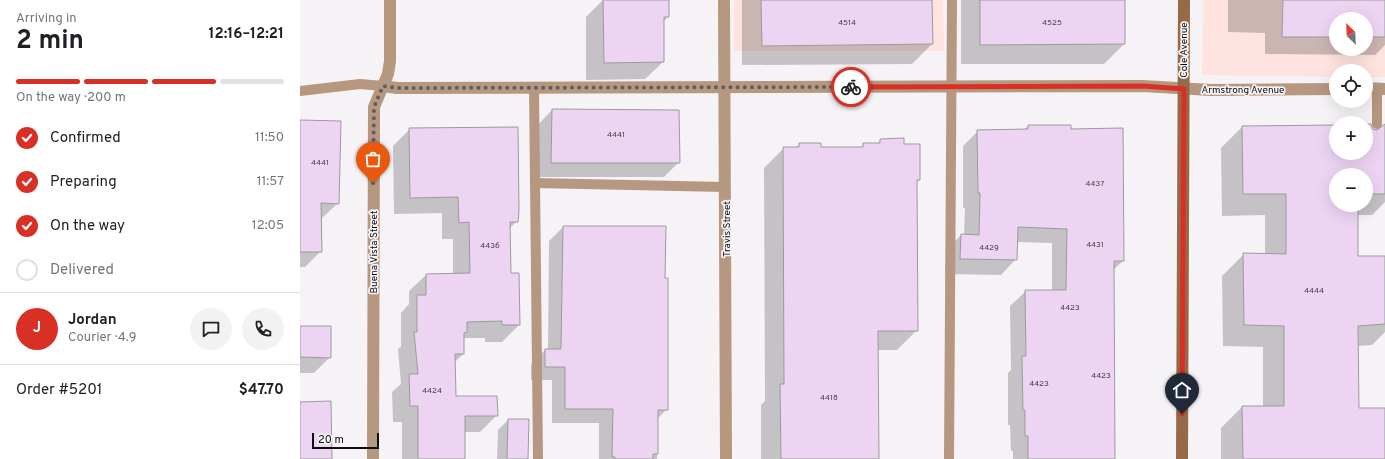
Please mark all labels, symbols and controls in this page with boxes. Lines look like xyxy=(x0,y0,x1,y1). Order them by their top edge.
text: Arriving in xyxy=(16,11,77,27)
north arrow xyxy=(1329,12,1373,56)
map controls xyxy=(1329,12,1373,212)
house number: 4514 xyxy=(838,18,856,28)
house number: 4525 xyxy=(1042,18,1062,28)
street label: Cole Avenue xyxy=(1178,22,1191,78)
text: 2 min xyxy=(16,25,84,58)
text: 12:16–12:21 xyxy=(208,25,284,44)
button: locate xyxy=(1329,64,1373,108)
courier xyxy=(831,67,871,107)
icon: bike xyxy=(840,76,862,98)
street label: Armstrong Avenue xyxy=(1201,84,1285,97)
text: On the way · 200 m xyxy=(16,90,126,106)
button: + xyxy=(1329,116,1373,160)
icon: check xyxy=(16,127,38,149)
text: Confirmed xyxy=(50,129,121,148)
text: 11:50 xyxy=(255,130,284,146)
house number: 4441 xyxy=(607,130,625,140)
pin xyxy=(356,142,390,183)
icon: bag xyxy=(362,148,384,170)
house number: 4441 xyxy=(311,158,329,168)
button: − xyxy=(1329,168,1373,212)
icon: check xyxy=(16,171,38,193)
text: Preparing xyxy=(50,173,117,192)
text: 11:57 xyxy=(257,174,284,190)
house number: 4437 xyxy=(1086,179,1104,189)
street label: Travis Street xyxy=(721,201,734,257)
street label: Buena Vista Street xyxy=(368,210,381,293)
icon: check xyxy=(16,215,38,237)
text: On the way xyxy=(50,217,125,236)
text: 12:05 xyxy=(252,218,284,234)
house number: 4431 xyxy=(1086,240,1104,250)
house number: 4436 xyxy=(480,241,500,251)
house number: 4429 xyxy=(979,243,999,253)
text: Delivered xyxy=(50,261,114,280)
house number: 4444 xyxy=(1304,286,1324,296)
house number: 4423 xyxy=(1060,303,1080,313)
button: chat xyxy=(190,308,232,350)
button: phone xyxy=(242,308,284,350)
text: Jordan xyxy=(68,311,117,330)
text: J xyxy=(33,319,41,338)
text: Courier · 4.9 xyxy=(68,330,136,346)
house number: 4423 xyxy=(1091,371,1111,381)
pin xyxy=(1165,373,1199,414)
house number: 4423 xyxy=(1029,379,1049,389)
icon: home xyxy=(1171,379,1193,401)
text: Order #5201 xyxy=(16,381,102,400)
text: $47.70 xyxy=(239,381,284,400)
house number: 4424 xyxy=(422,386,442,396)
house number: 4418 xyxy=(820,393,838,403)
scale bar xyxy=(312,431,379,450)
text: 20 m xyxy=(318,433,344,447)

